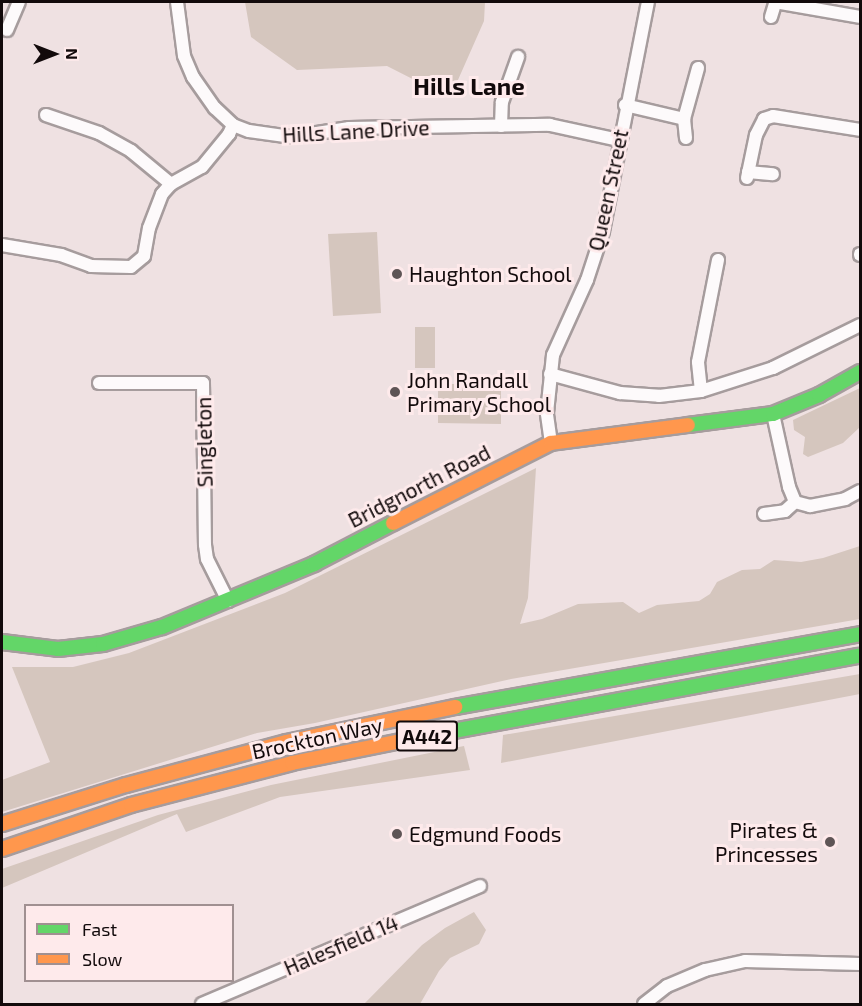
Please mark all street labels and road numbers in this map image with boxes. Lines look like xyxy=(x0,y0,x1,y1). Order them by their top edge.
street label: Hills Lane Drive xyxy=(282,115,430,147)
street label: Queen Street xyxy=(583,127,633,253)
street label: Singleton xyxy=(191,397,217,487)
street label: Bridgnorth Road xyxy=(344,439,494,533)
street label: Brockton Way xyxy=(249,712,385,764)
road number: A442 xyxy=(396,719,458,753)
street label: Halesfield 14 xyxy=(280,910,402,980)

